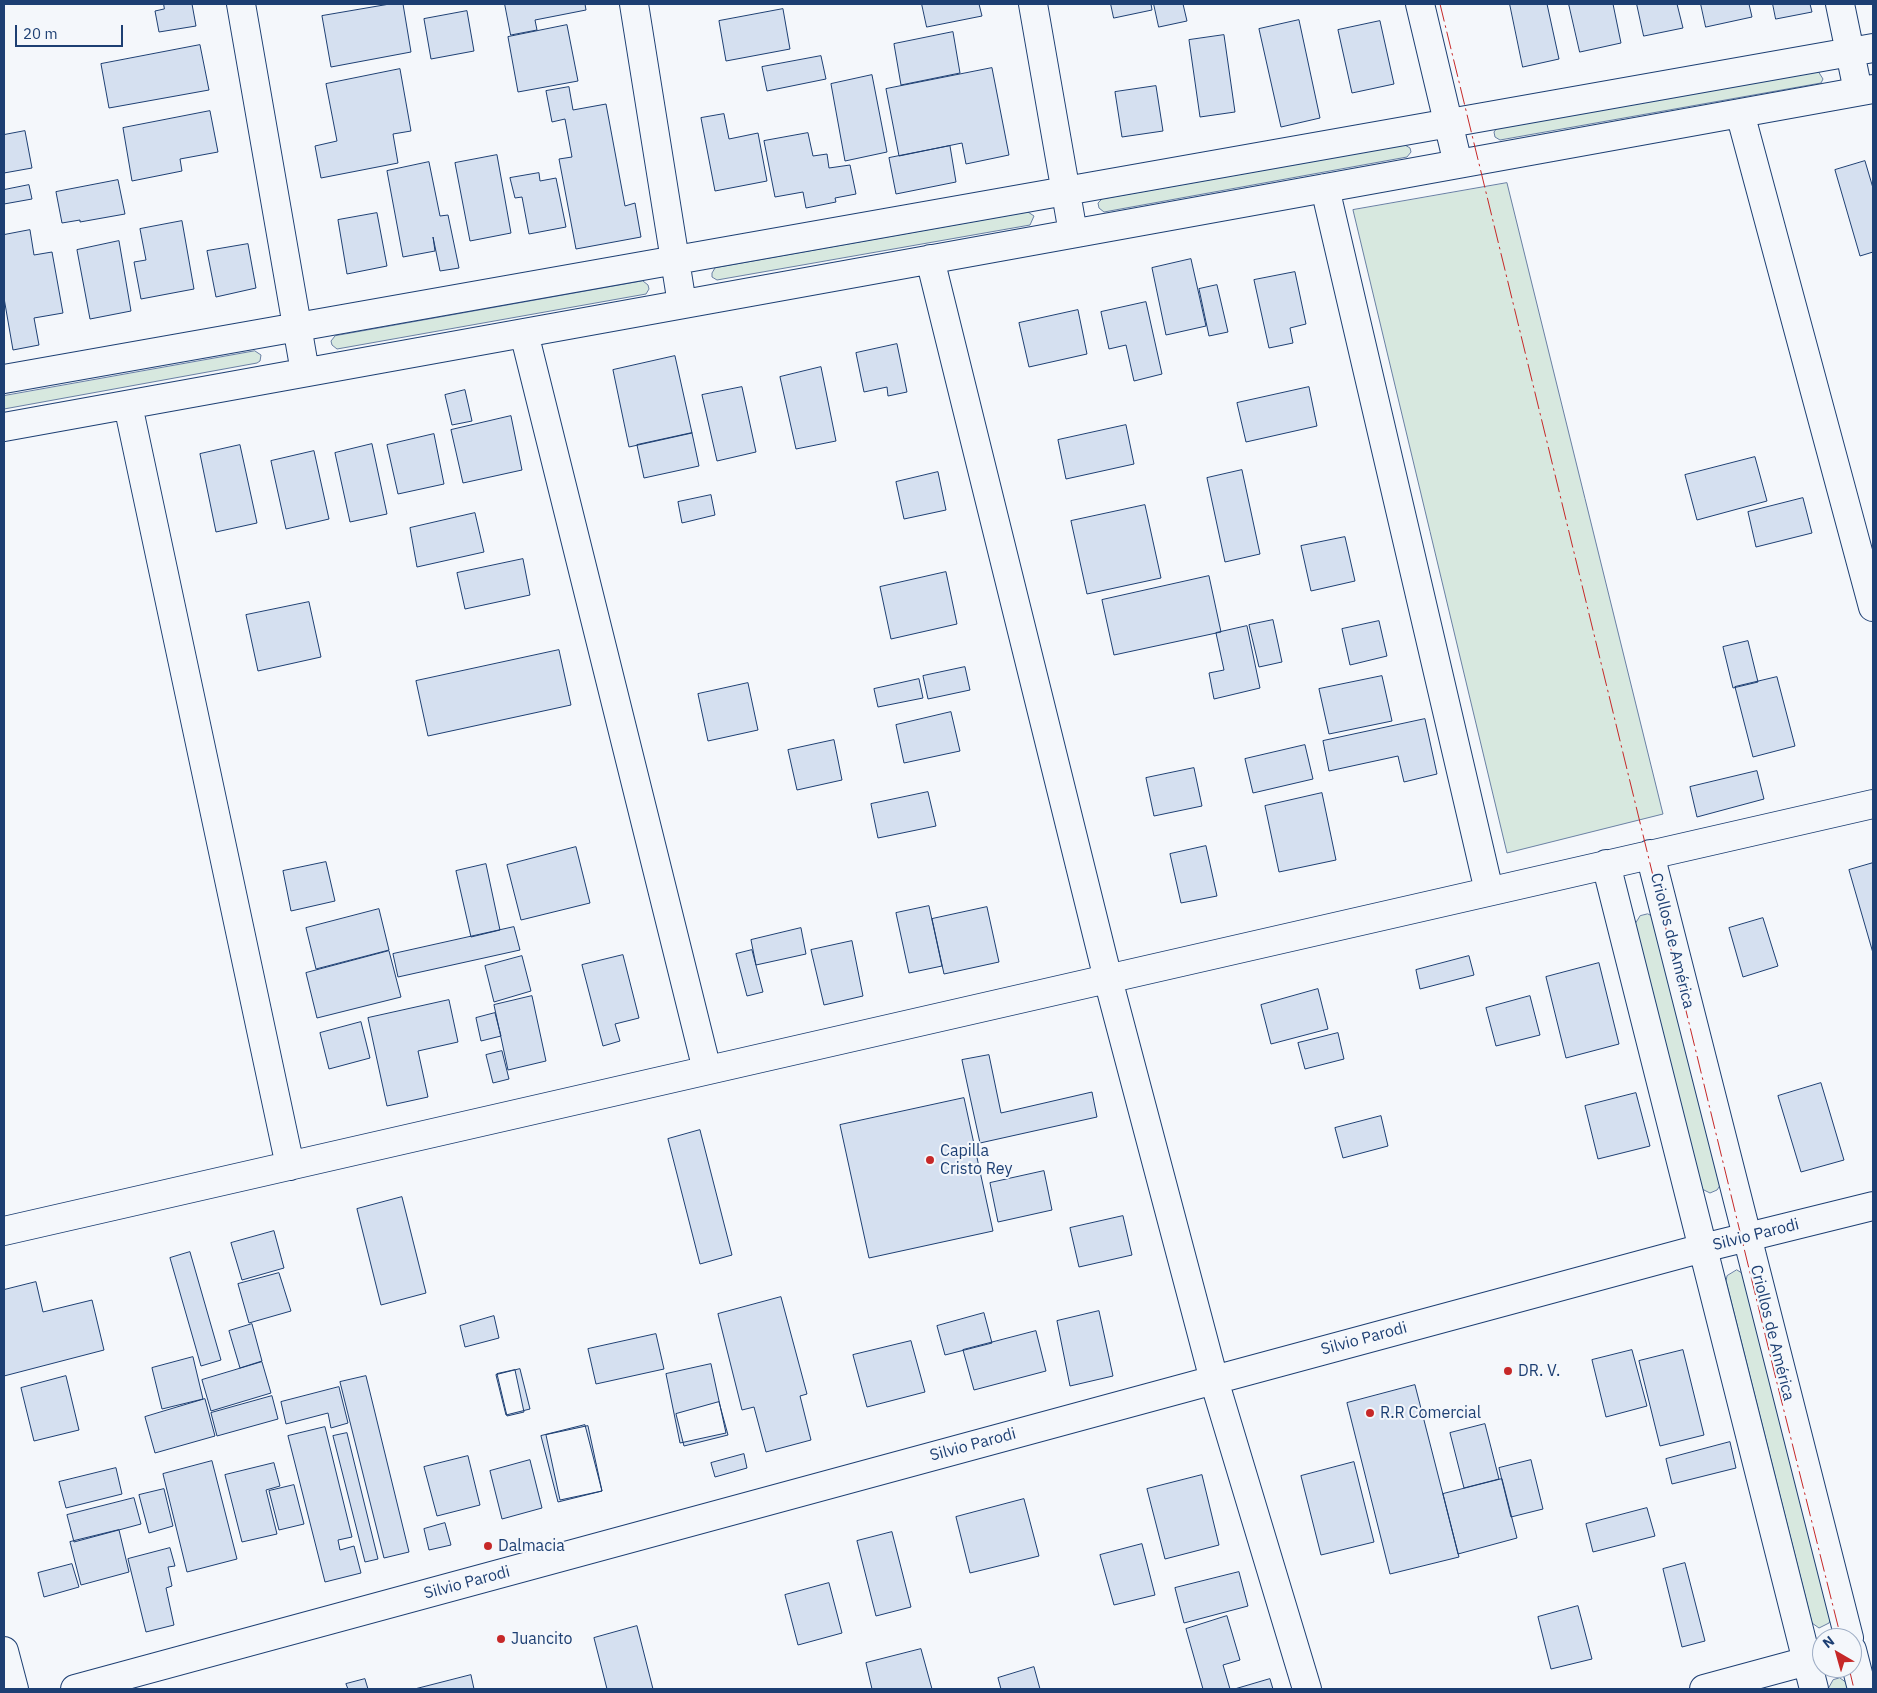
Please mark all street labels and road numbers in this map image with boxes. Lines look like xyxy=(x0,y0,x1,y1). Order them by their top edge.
street label: Criollos de América xyxy=(1646,871,1698,1011)
street label: Silvio Parodi xyxy=(1711,1215,1801,1255)
street label: Criollos de América xyxy=(1746,1263,1798,1403)
street label: Silvio Parodi xyxy=(1319,1318,1409,1360)
street label: Silvio Parodi xyxy=(928,1424,1018,1466)
street label: Silvio Parodi xyxy=(422,1562,512,1604)

